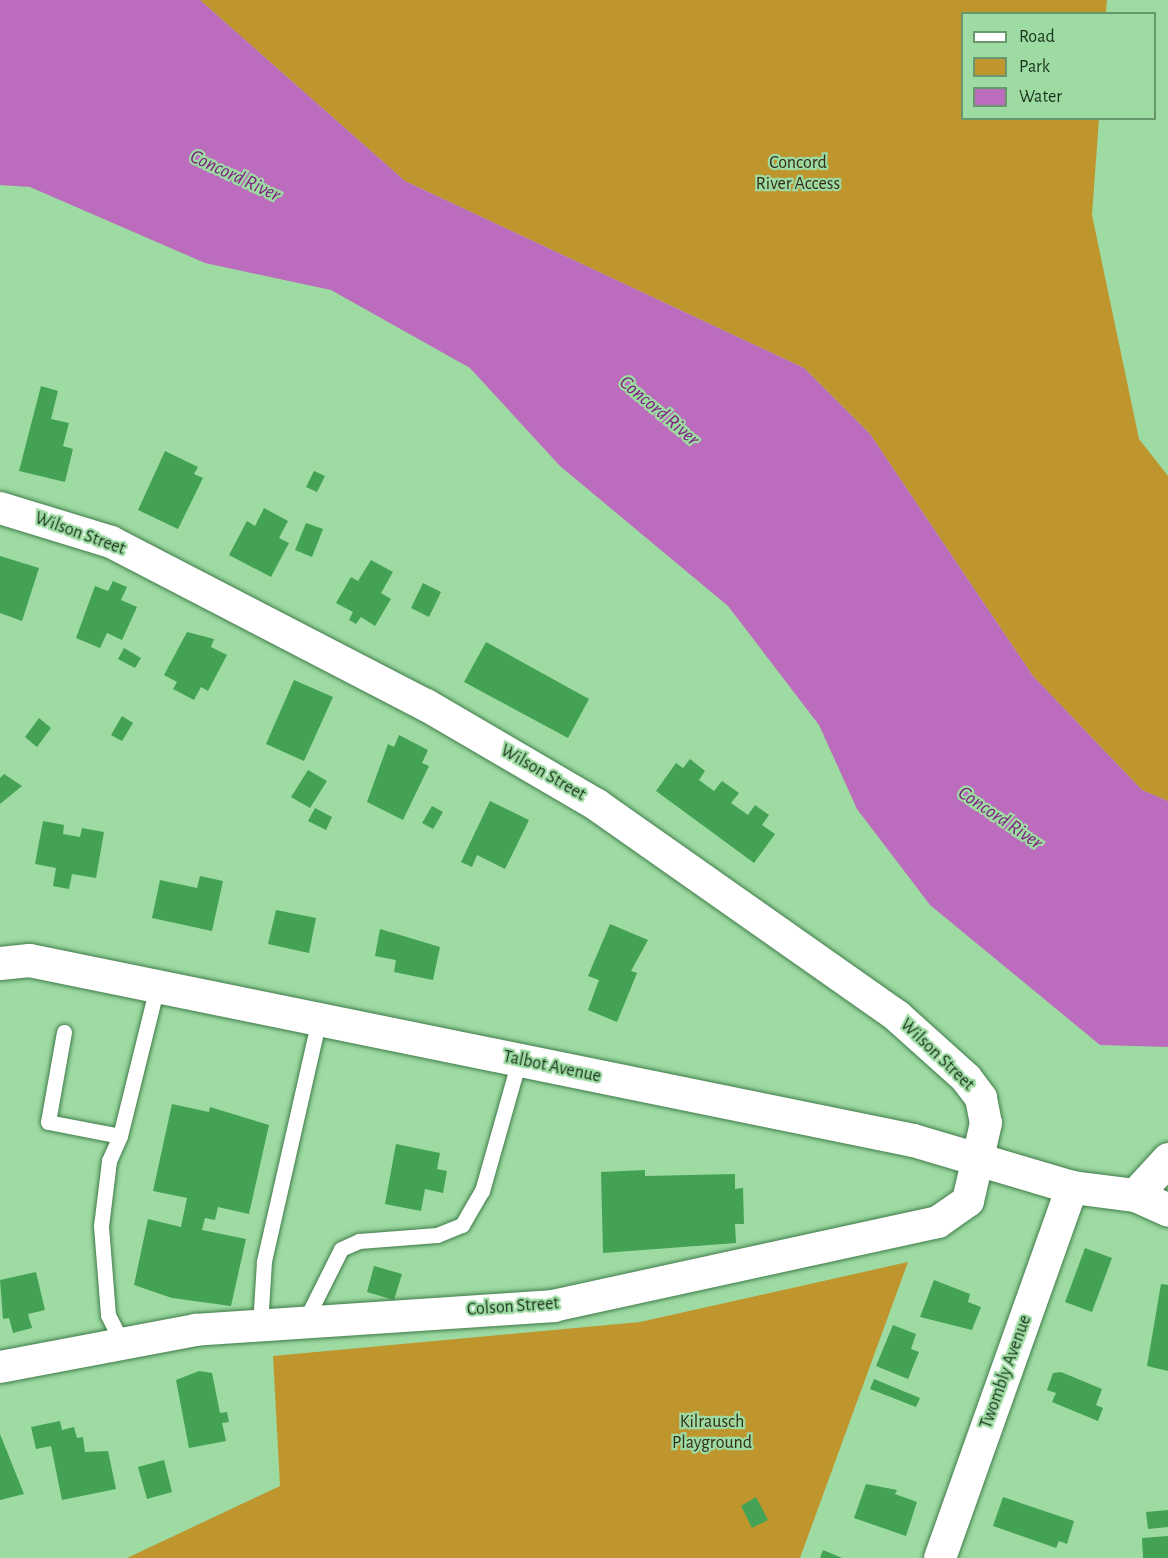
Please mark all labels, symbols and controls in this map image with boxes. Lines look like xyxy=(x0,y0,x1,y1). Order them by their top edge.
legend xyxy=(961,12,1156,120)
text: Road xyxy=(1019,28,1055,46)
text: Park xyxy=(1019,58,1050,76)
text: Water xyxy=(1019,88,1062,106)
water label: Concord River xyxy=(186,145,284,207)
park label: Concord River Access xyxy=(756,153,840,195)
water label: Concord River xyxy=(614,371,704,451)
street label: Wilson Street xyxy=(32,508,128,560)
street label: Wilson Street xyxy=(497,740,589,806)
water label: Concord River xyxy=(953,781,1047,855)
street label: Wilson Street xyxy=(895,1014,979,1096)
street label: Talbot Avenue xyxy=(501,1046,603,1088)
street label: Colson Street xyxy=(466,1293,560,1321)
street label: Twombly Avenue xyxy=(975,1312,1037,1432)
park label: Kilrausch Playground xyxy=(672,1412,752,1454)

